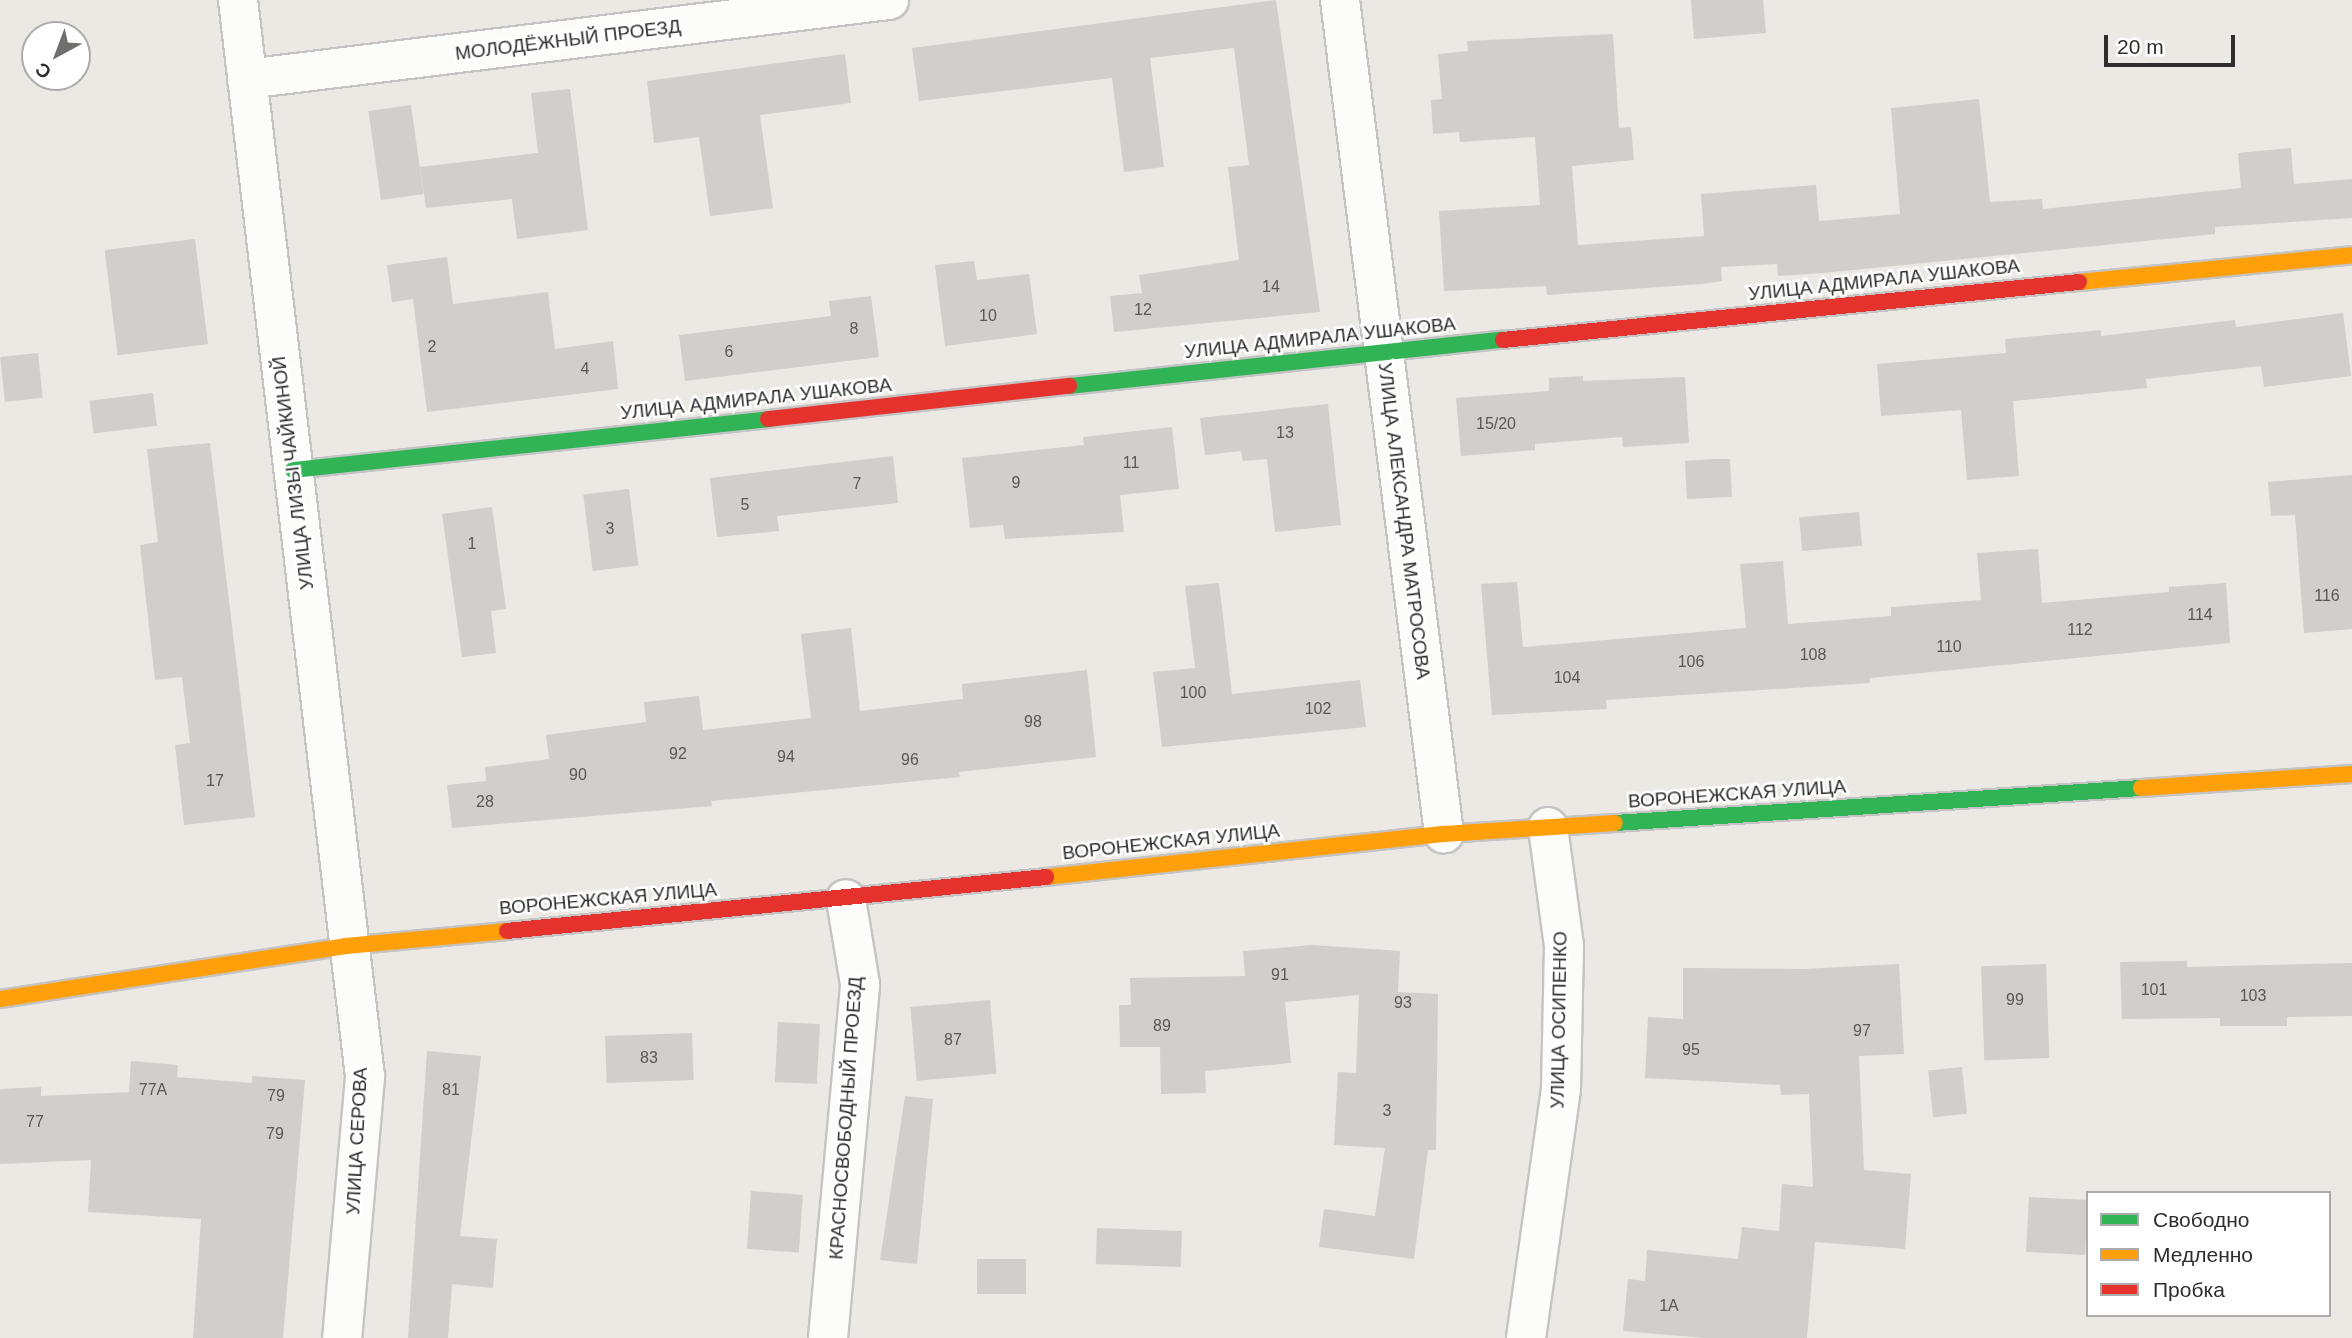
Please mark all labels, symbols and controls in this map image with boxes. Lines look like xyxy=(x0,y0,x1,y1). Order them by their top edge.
street label: МОЛОДЁЖНЫЙ ПРОЕЗД xyxy=(454,15,682,65)
north arrow xyxy=(21,21,91,91)
scale bar xyxy=(2107,21,2238,65)
text: 20 m xyxy=(2117,35,2164,58)
text: С xyxy=(31,58,55,83)
street label: УЛИЦА АДМИРАЛА УШАКОВА xyxy=(1747,254,2021,306)
house number: 14 xyxy=(1262,277,1280,297)
house number: 12 xyxy=(1134,300,1152,320)
house number: 10 xyxy=(979,306,997,326)
street label: УЛИЦА АДМИРАЛА УШАКОВА xyxy=(1183,312,1457,364)
house number: 8 xyxy=(850,319,858,339)
house number: 2 xyxy=(428,337,436,357)
house number: 6 xyxy=(725,342,733,362)
street label: УЛИЦА ЛИЗЫ ЧАЙКИНОЙ xyxy=(267,355,319,591)
house number: 4 xyxy=(581,359,589,379)
street label: УЛИЦА АЛЕКСАНДРА МАТРОСОВА xyxy=(1373,361,1435,681)
street label: УЛИЦА АДМИРАЛА УШАКОВА xyxy=(619,373,893,425)
house number: 15/20 xyxy=(1476,414,1516,434)
house number: 13 xyxy=(1276,423,1294,443)
house number: 11 xyxy=(1123,453,1139,473)
house number: 9 xyxy=(1012,473,1020,493)
house number: 7 xyxy=(853,474,861,494)
house number: 5 xyxy=(741,495,749,515)
house number: 3 xyxy=(606,519,614,539)
house number: 1 xyxy=(468,534,476,554)
house number: 116 xyxy=(2314,586,2340,606)
house number: 114 xyxy=(2187,605,2213,625)
house number: 112 xyxy=(2067,620,2093,640)
house number: 110 xyxy=(1936,637,1962,657)
house number: 108 xyxy=(1800,645,1826,665)
house number: 106 xyxy=(1678,652,1704,672)
house number: 104 xyxy=(1554,668,1580,688)
house number: 100 xyxy=(1180,683,1206,703)
house number: 102 xyxy=(1305,699,1331,719)
house number: 98 xyxy=(1024,712,1042,732)
house number: 92 xyxy=(669,744,687,764)
house number: 94 xyxy=(777,747,795,767)
house number: 96 xyxy=(901,750,919,770)
house number: 90 xyxy=(569,765,587,785)
house number: 17 xyxy=(206,771,224,791)
street label: ВОРОНЕЖСКАЯ УЛИЦА xyxy=(1627,775,1847,813)
house number: 28 xyxy=(476,792,494,812)
street label: ВОРОНЕЖСКАЯ УЛИЦА xyxy=(1061,819,1281,865)
street label: ВОРОНЕЖСКАЯ УЛИЦА xyxy=(498,878,718,920)
street label: УЛИЦА ОСИПЕНКО xyxy=(1546,931,1572,1109)
house number: 91 xyxy=(1271,965,1289,985)
street label: КРАСНОСВОБОДНЫЙ ПРОЕЗД xyxy=(825,976,867,1260)
house number: 101 xyxy=(2141,980,2167,1000)
house number: 103 xyxy=(2240,986,2266,1006)
house number: 99 xyxy=(2006,990,2024,1010)
house number: 93 xyxy=(1394,993,1412,1013)
house number: 89 xyxy=(1153,1016,1171,1036)
house number: 97 xyxy=(1853,1021,1871,1041)
house number: 87 xyxy=(944,1030,962,1050)
house number: 95 xyxy=(1682,1040,1700,1060)
house number: 83 xyxy=(640,1048,658,1068)
street label: УЛИЦА СЕРОВА xyxy=(342,1067,372,1215)
house number: 77А xyxy=(139,1080,167,1100)
house number: 81 xyxy=(442,1080,460,1100)
house number: 79 xyxy=(267,1086,285,1106)
house number: 3 xyxy=(1383,1101,1391,1121)
house number: 77 xyxy=(26,1112,44,1132)
house number: 79 xyxy=(266,1124,284,1144)
legend xyxy=(2086,1191,2331,1317)
text: Свободно xyxy=(2153,1208,2250,1231)
text: Медленно xyxy=(2153,1243,2253,1266)
text: Пробка xyxy=(2153,1278,2225,1301)
house number: 1А xyxy=(1659,1296,1679,1316)

